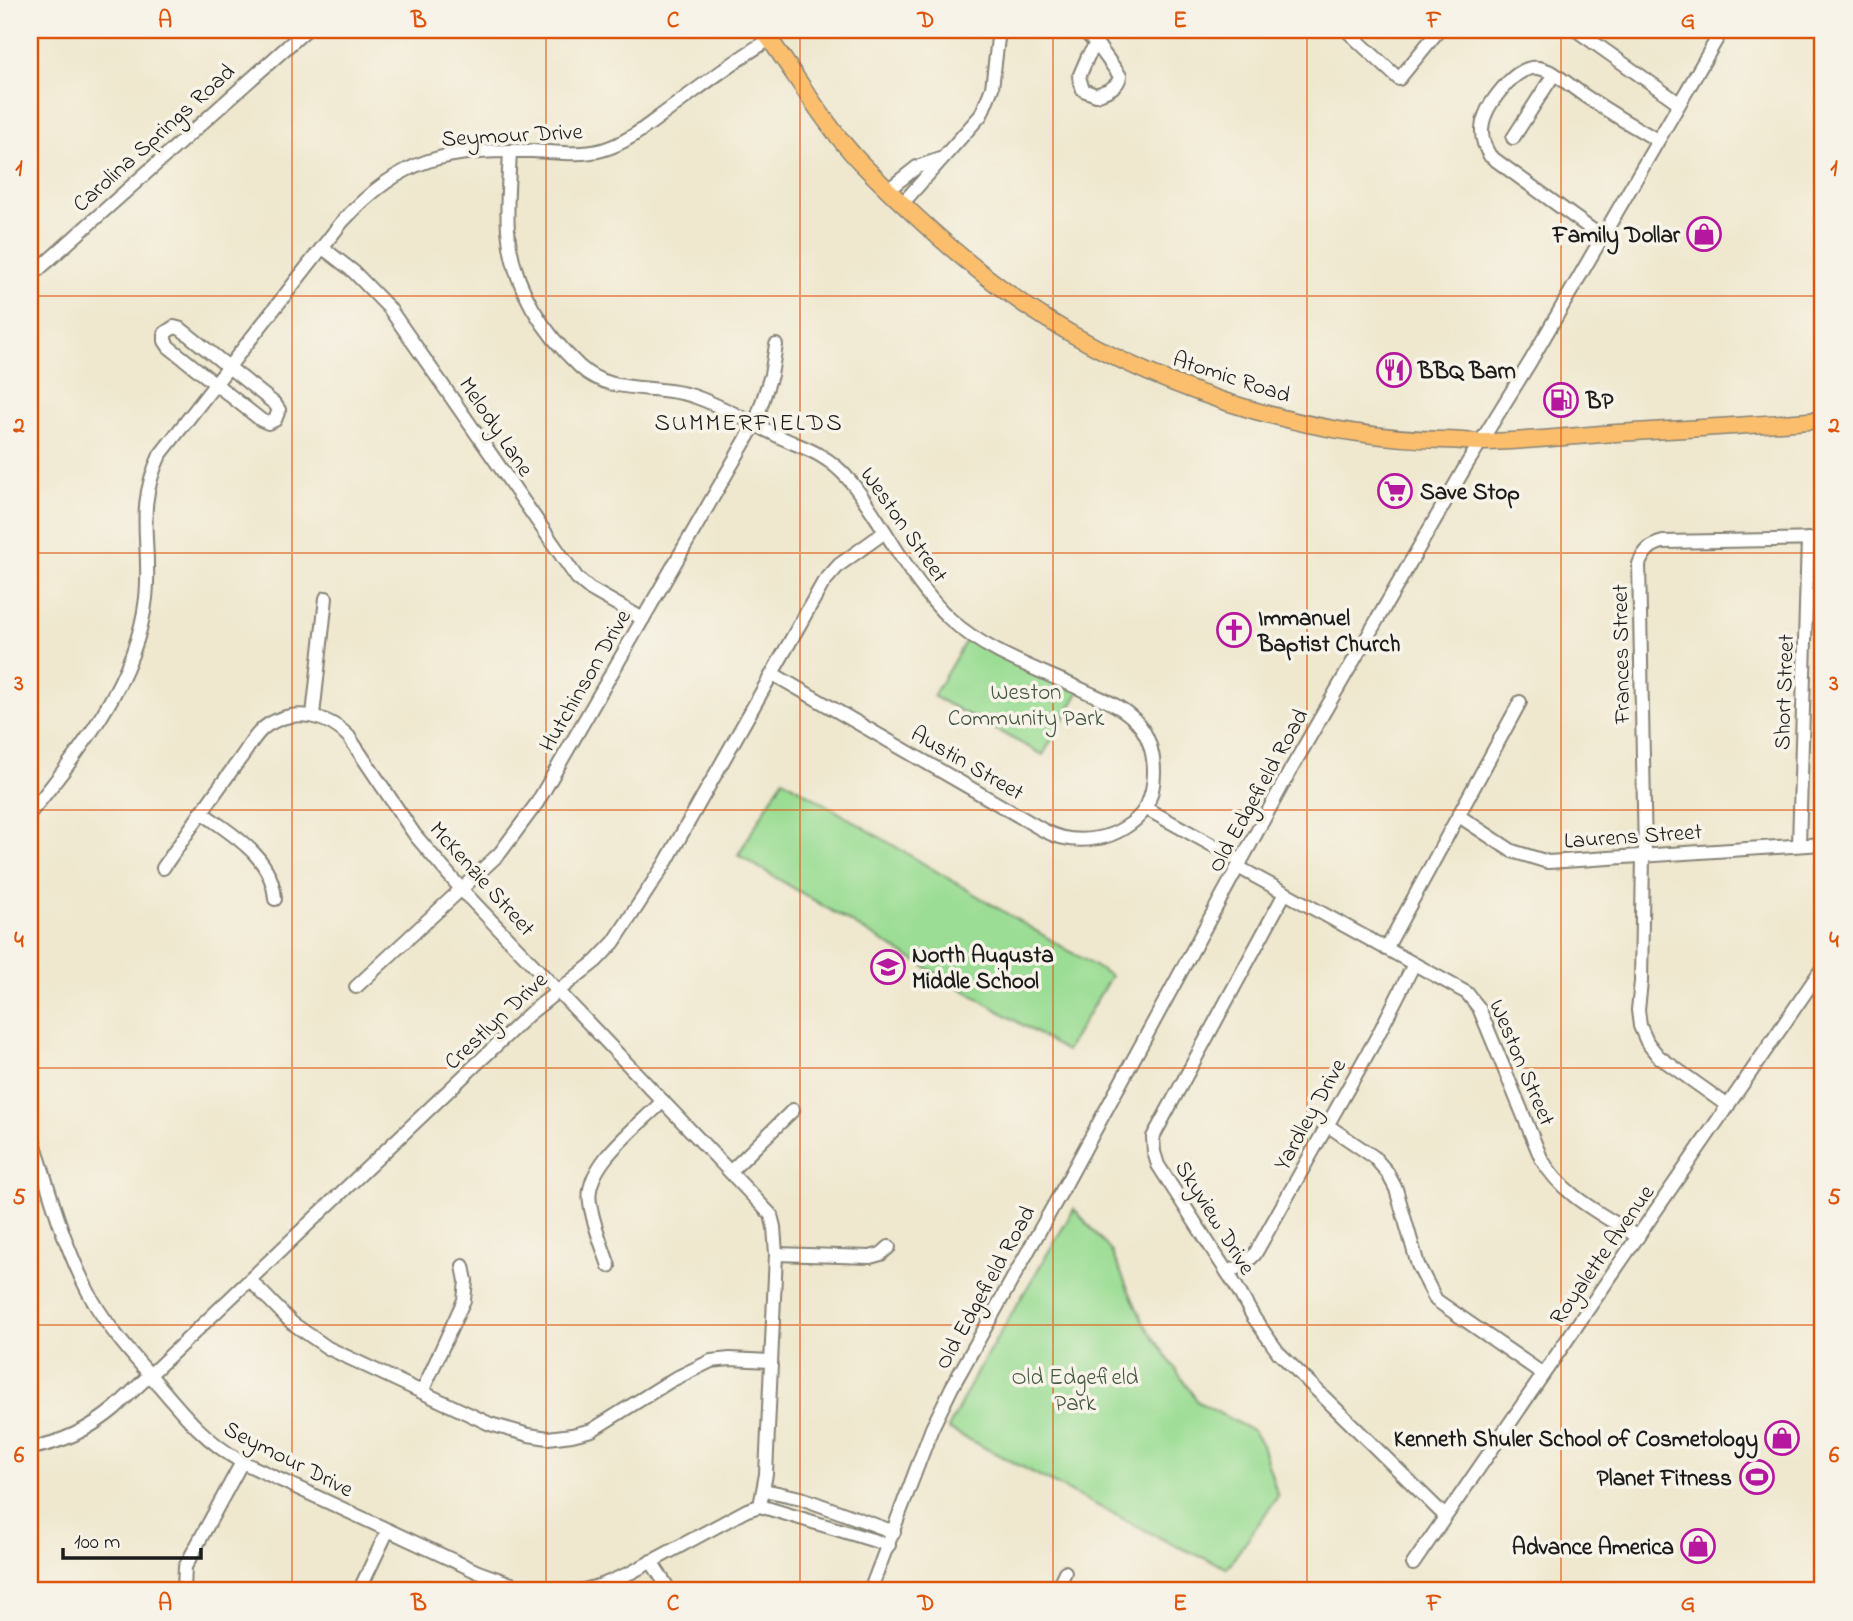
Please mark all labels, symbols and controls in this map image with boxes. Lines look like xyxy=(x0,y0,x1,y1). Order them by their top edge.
text: A xyxy=(158,5,172,38)
text: B xyxy=(410,5,427,38)
text: C xyxy=(667,5,680,38)
text: D xyxy=(917,5,934,38)
text: E xyxy=(1173,5,1187,38)
text: F xyxy=(1426,5,1442,38)
text: G xyxy=(1681,5,1695,38)
street label: Carolina Springs Road xyxy=(66,57,244,222)
street label: Seymour Drive xyxy=(441,116,585,159)
text: 1 xyxy=(15,153,23,186)
text: 1 xyxy=(1830,153,1838,186)
shop icon: Family Dollar xyxy=(1685,215,1723,253)
place label: Family Dollar xyxy=(1552,220,1681,255)
street label: Atomic Road xyxy=(1168,344,1294,413)
restaurant icon: BBQ Barn xyxy=(1375,351,1413,389)
place label: BBQ Barn xyxy=(1417,356,1516,389)
street label: Melody Lane xyxy=(448,371,541,486)
fuel station icon: BP xyxy=(1542,381,1580,419)
place label: BP xyxy=(1585,386,1613,419)
district label: SUMMERFIELDS xyxy=(654,407,844,442)
text: 2 xyxy=(12,410,25,443)
text: 2 xyxy=(1827,410,1840,443)
street label: Weston Street xyxy=(851,461,955,590)
supermarket icon: Save Stop xyxy=(1376,472,1414,510)
place label: Save Stop xyxy=(1420,477,1520,510)
street label: Frances Street xyxy=(1605,583,1640,725)
street label: Hutchinson Drive xyxy=(532,603,641,759)
place label: Immanuel Baptist Church xyxy=(1257,603,1400,662)
church icon: Immanuel Baptist Church xyxy=(1215,611,1253,649)
street label: Short Street xyxy=(1767,633,1804,751)
text: 3 xyxy=(13,668,24,701)
text: 3 xyxy=(1828,668,1839,701)
park label: Weston Community Park xyxy=(948,677,1105,738)
street label: Old Edgefield Road xyxy=(1200,703,1319,880)
street label: Austin Street xyxy=(904,718,1030,810)
street label: McKenzie Street xyxy=(420,815,542,945)
street label: Laurens Street xyxy=(1563,816,1704,859)
text: 4 xyxy=(14,925,24,958)
text: 4 xyxy=(1829,925,1839,958)
place label: North Augusta Middle School xyxy=(912,940,1054,999)
school or university icon: North Augusta Middle School xyxy=(869,948,907,986)
street label: Crestlyn Drive xyxy=(437,965,558,1080)
street label: Weston Street xyxy=(1479,995,1562,1132)
street label: Yardley Drive xyxy=(1267,1052,1358,1178)
street label: Skyview Drive xyxy=(1164,1155,1263,1284)
street label: Royalette Avenue xyxy=(1542,1178,1666,1333)
text: 5 xyxy=(12,1182,26,1215)
text: 5 xyxy=(1827,1182,1841,1215)
street label: Old Edgefield Road xyxy=(927,1200,1046,1377)
park label: Old Edgefield Park xyxy=(1011,1362,1139,1421)
street label: Seymour Drive xyxy=(216,1413,359,1509)
shop icon: Kenneth Shuler School of Cosmetology xyxy=(1763,1419,1801,1457)
place label: Kenneth Shuler School of Cosmetology xyxy=(1394,1424,1758,1459)
text: 6 xyxy=(14,1440,25,1473)
text: 6 xyxy=(1829,1440,1840,1473)
sports icon: Planet Fitness xyxy=(1738,1458,1776,1496)
place label: Planet Fitness xyxy=(1597,1463,1732,1496)
scale bar xyxy=(63,1516,201,1560)
shop icon: Advance America xyxy=(1679,1527,1717,1565)
text: 100 m xyxy=(74,1528,120,1558)
place label: Advance America xyxy=(1512,1532,1674,1565)
text: A xyxy=(158,1588,172,1621)
text: B xyxy=(410,1588,427,1621)
text: C xyxy=(667,1588,680,1621)
text: D xyxy=(917,1588,934,1621)
text: E xyxy=(1173,1588,1187,1621)
text: F xyxy=(1426,1588,1442,1621)
text: G xyxy=(1681,1588,1695,1621)

